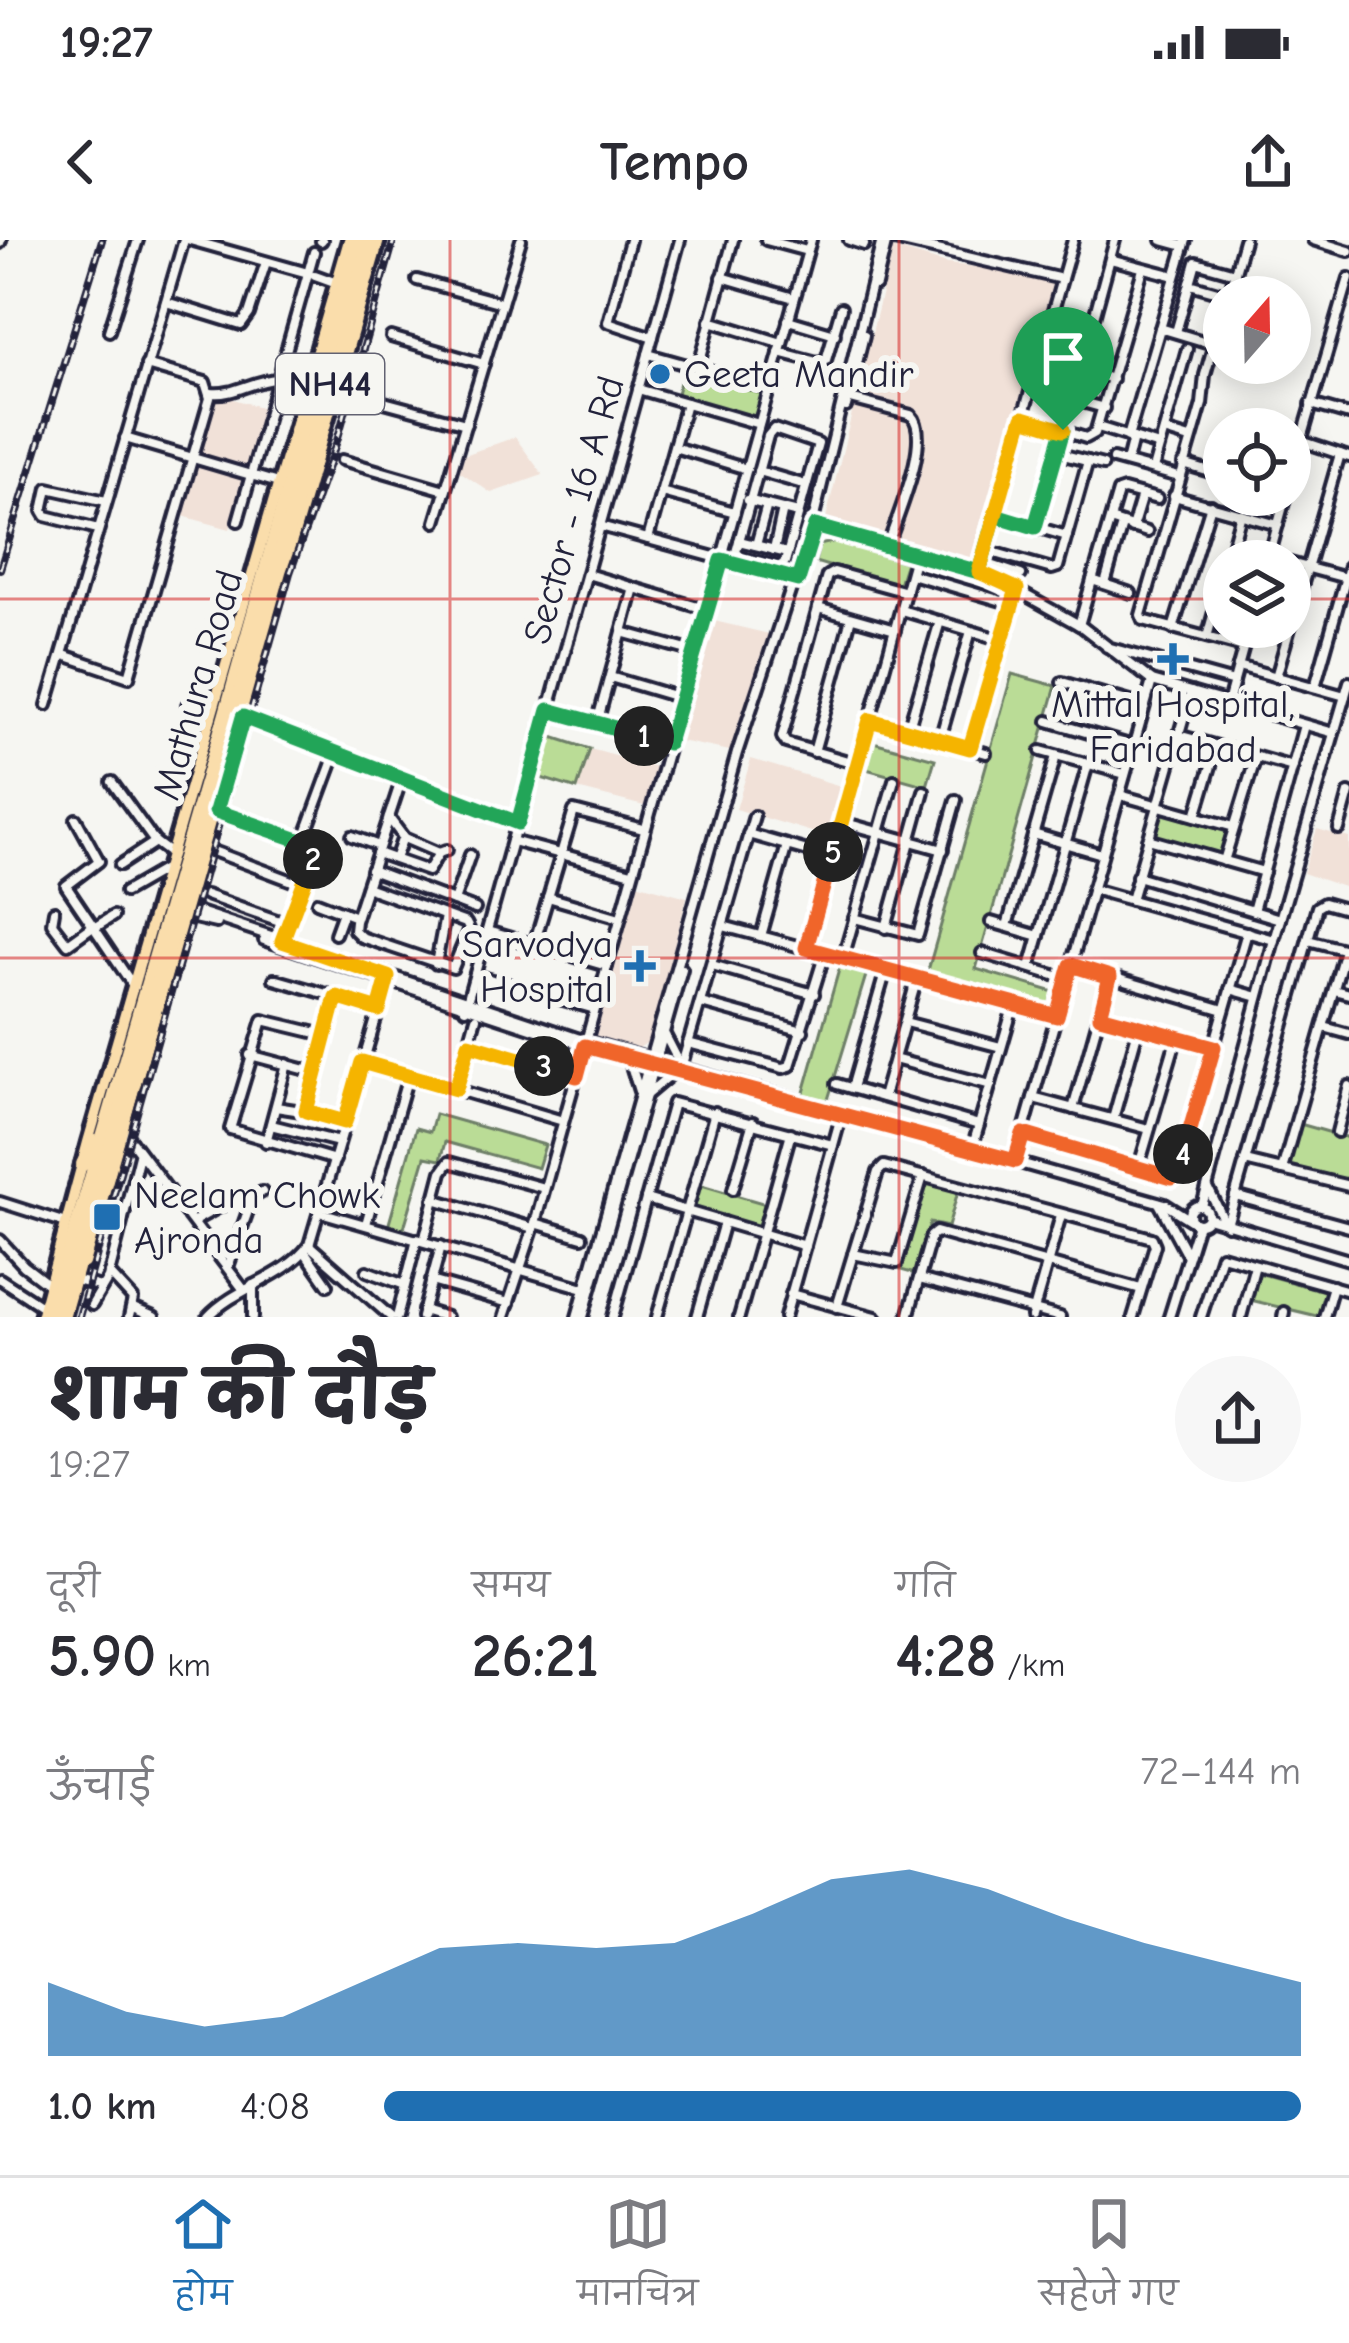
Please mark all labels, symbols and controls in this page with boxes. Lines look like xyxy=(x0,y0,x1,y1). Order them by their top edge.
text: 19:27 xyxy=(60,16,153,68)
icon: back xyxy=(48,129,114,195)
icon: share xyxy=(1235,129,1301,195)
text: Tempo xyxy=(600,131,749,194)
north arrow xyxy=(1203,276,1311,384)
map controls xyxy=(1203,276,1311,648)
pin xyxy=(1012,307,1114,430)
icon: arrive xyxy=(1030,325,1096,391)
place label: Geeta Mandir xyxy=(684,352,914,397)
road number: NH44 xyxy=(276,354,384,414)
marker: Geeta Mandir xyxy=(647,361,673,387)
street label: Sector - 16 A Rd xyxy=(514,371,634,649)
button: locate xyxy=(1203,408,1311,516)
button: layers xyxy=(1203,540,1311,648)
street label: Mathura Road xyxy=(144,565,252,805)
marker: Mittal Hospital, Faridabad xyxy=(1157,643,1189,675)
place label: Mittal Hospital, Faridabad xyxy=(1051,682,1295,772)
pin: 1 xyxy=(614,706,674,766)
text: 1 xyxy=(638,717,650,755)
pin: 5 xyxy=(803,822,863,882)
pin: 2 xyxy=(283,829,343,889)
text: 5 xyxy=(824,833,842,871)
text: 2 xyxy=(305,840,321,878)
place label: Sarvodya Hospital xyxy=(462,922,613,1012)
marker: Sarvodya Hospital xyxy=(624,950,656,982)
pin: 3 xyxy=(514,1036,574,1096)
text: 3 xyxy=(536,1047,552,1085)
pin: 4 xyxy=(1153,1124,1213,1184)
text: 4 xyxy=(1175,1135,1191,1173)
place label: Neelam Chowk Ajronda xyxy=(134,1173,380,1263)
marker: Neelam Chowk Ajronda xyxy=(91,1201,123,1233)
button: share xyxy=(1175,1356,1301,1482)
text: शाम की दौड़ xyxy=(48,1359,430,1435)
text: 19:27 xyxy=(48,1442,130,1487)
text: दूरी xyxy=(48,1567,100,1605)
text: समय xyxy=(472,1567,550,1605)
text: गति xyxy=(895,1567,955,1605)
text: 5.90 xyxy=(48,1622,156,1691)
text: 26:21 xyxy=(472,1622,599,1691)
text: 4:28 xyxy=(895,1622,997,1691)
text: km xyxy=(156,1646,211,1684)
text: /km xyxy=(997,1646,1065,1684)
text: 72–144 m xyxy=(1140,1749,1301,1794)
text: ऊँचाई xyxy=(48,1764,153,1809)
text: 1.0 km xyxy=(48,2084,157,2129)
text: 4:08 xyxy=(240,2084,310,2129)
tab: होम xyxy=(170,2191,236,2330)
tab: मानचित्र xyxy=(577,2191,698,2330)
tab: सहेजे गए xyxy=(1039,2191,1179,2330)

